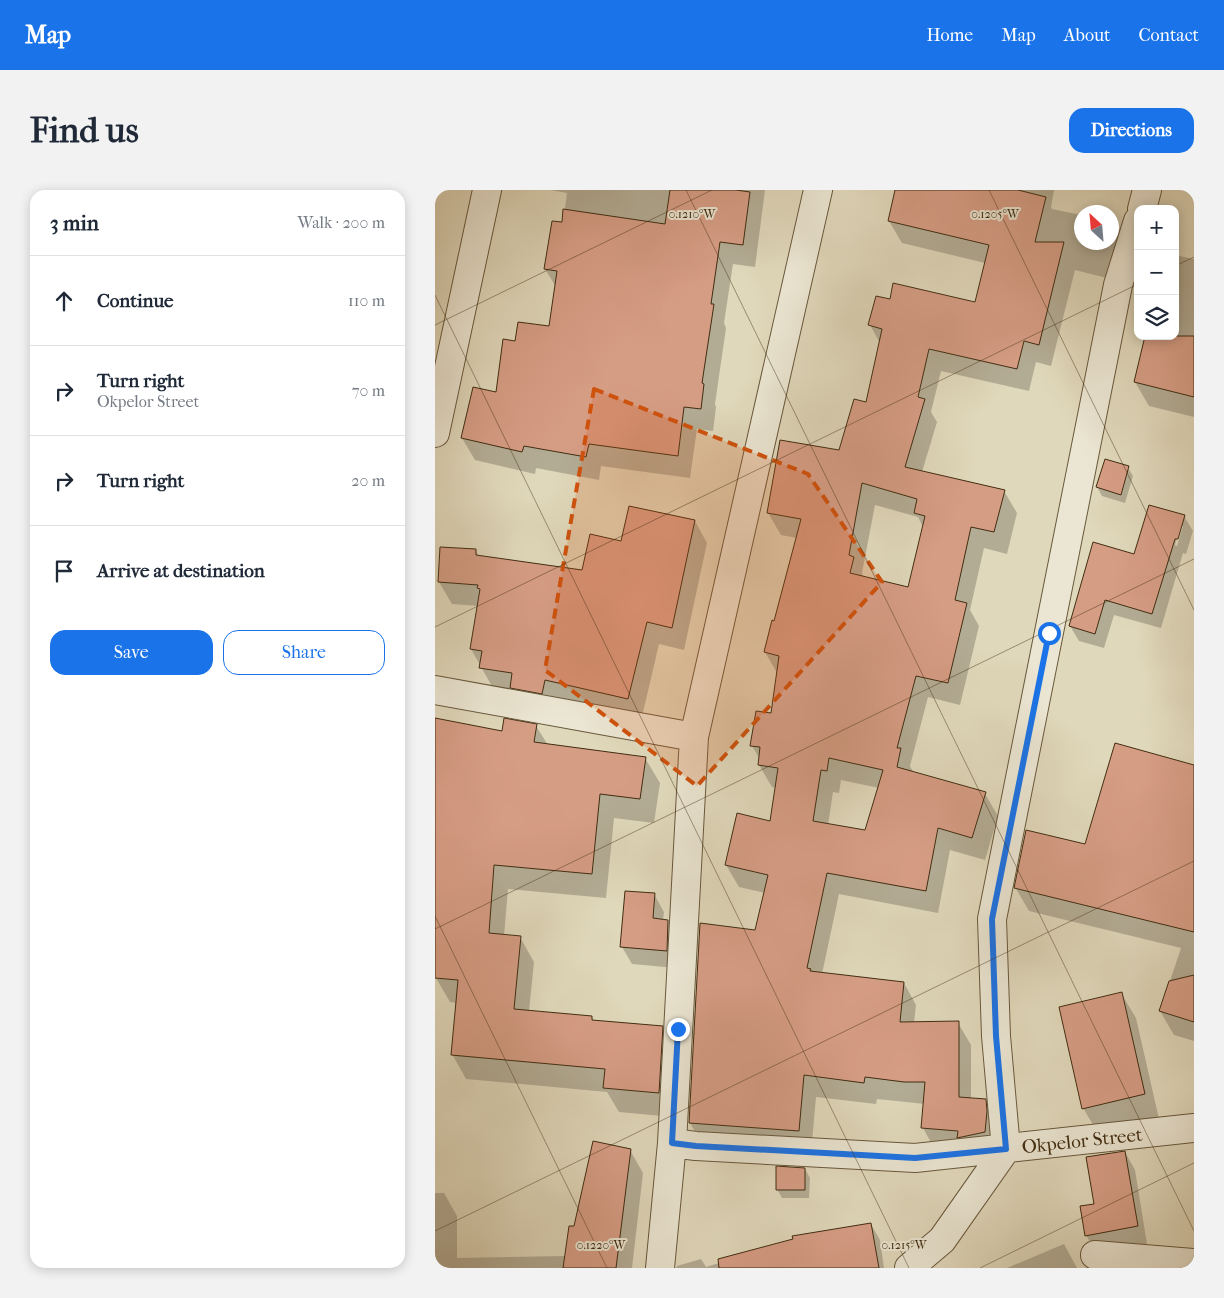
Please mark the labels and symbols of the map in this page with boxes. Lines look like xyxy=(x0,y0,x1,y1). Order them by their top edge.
north arrow xyxy=(1074,205,1119,250)
text: 0.1210°W xyxy=(669,207,716,221)
text: 0.1205°W xyxy=(971,207,1020,221)
route start xyxy=(1038,622,1061,645)
route end xyxy=(667,1018,690,1041)
street label: Okpelor Street xyxy=(1021,1124,1144,1158)
text: 0.1220°W xyxy=(577,1238,626,1252)
text: 0.1215°W xyxy=(882,1238,928,1252)

